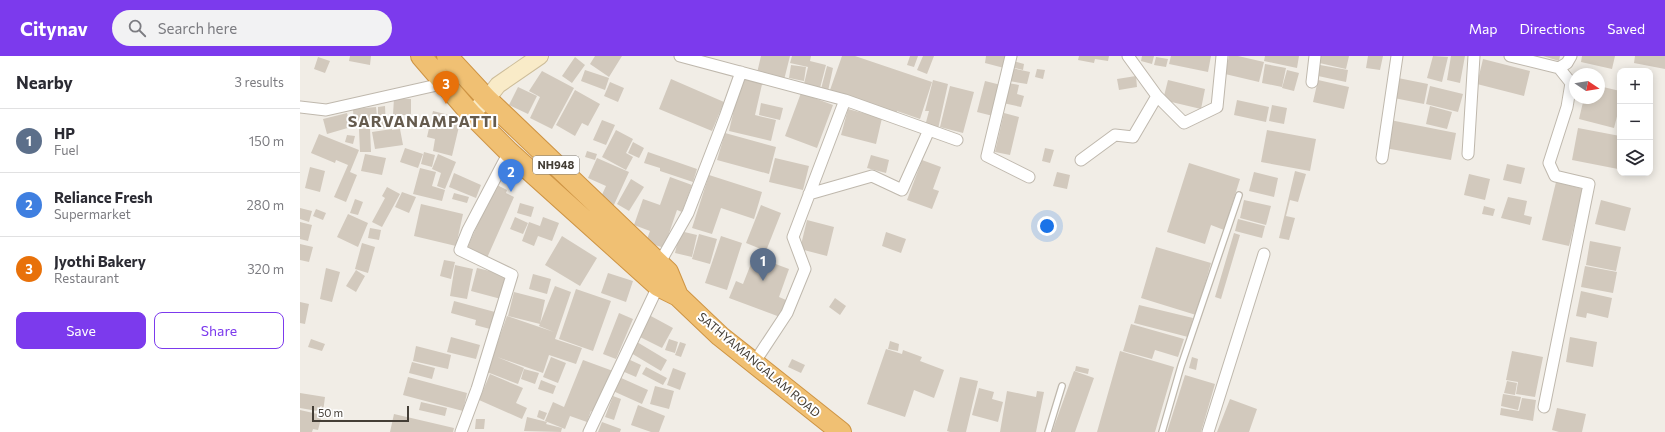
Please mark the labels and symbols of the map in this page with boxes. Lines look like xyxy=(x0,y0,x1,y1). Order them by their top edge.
north arrow xyxy=(1569,68,1605,104)
pin: 3 xyxy=(433,71,459,104)
district label: SARVANAMPATTI xyxy=(348,111,498,130)
road number: NH948 xyxy=(533,156,579,174)
pin: 2 xyxy=(498,159,524,192)
your location xyxy=(1037,216,1057,236)
pin: 1 xyxy=(750,248,776,281)
street label: SATHYAMANGALAM ROAD xyxy=(696,309,824,420)
scale bar xyxy=(312,404,409,423)

